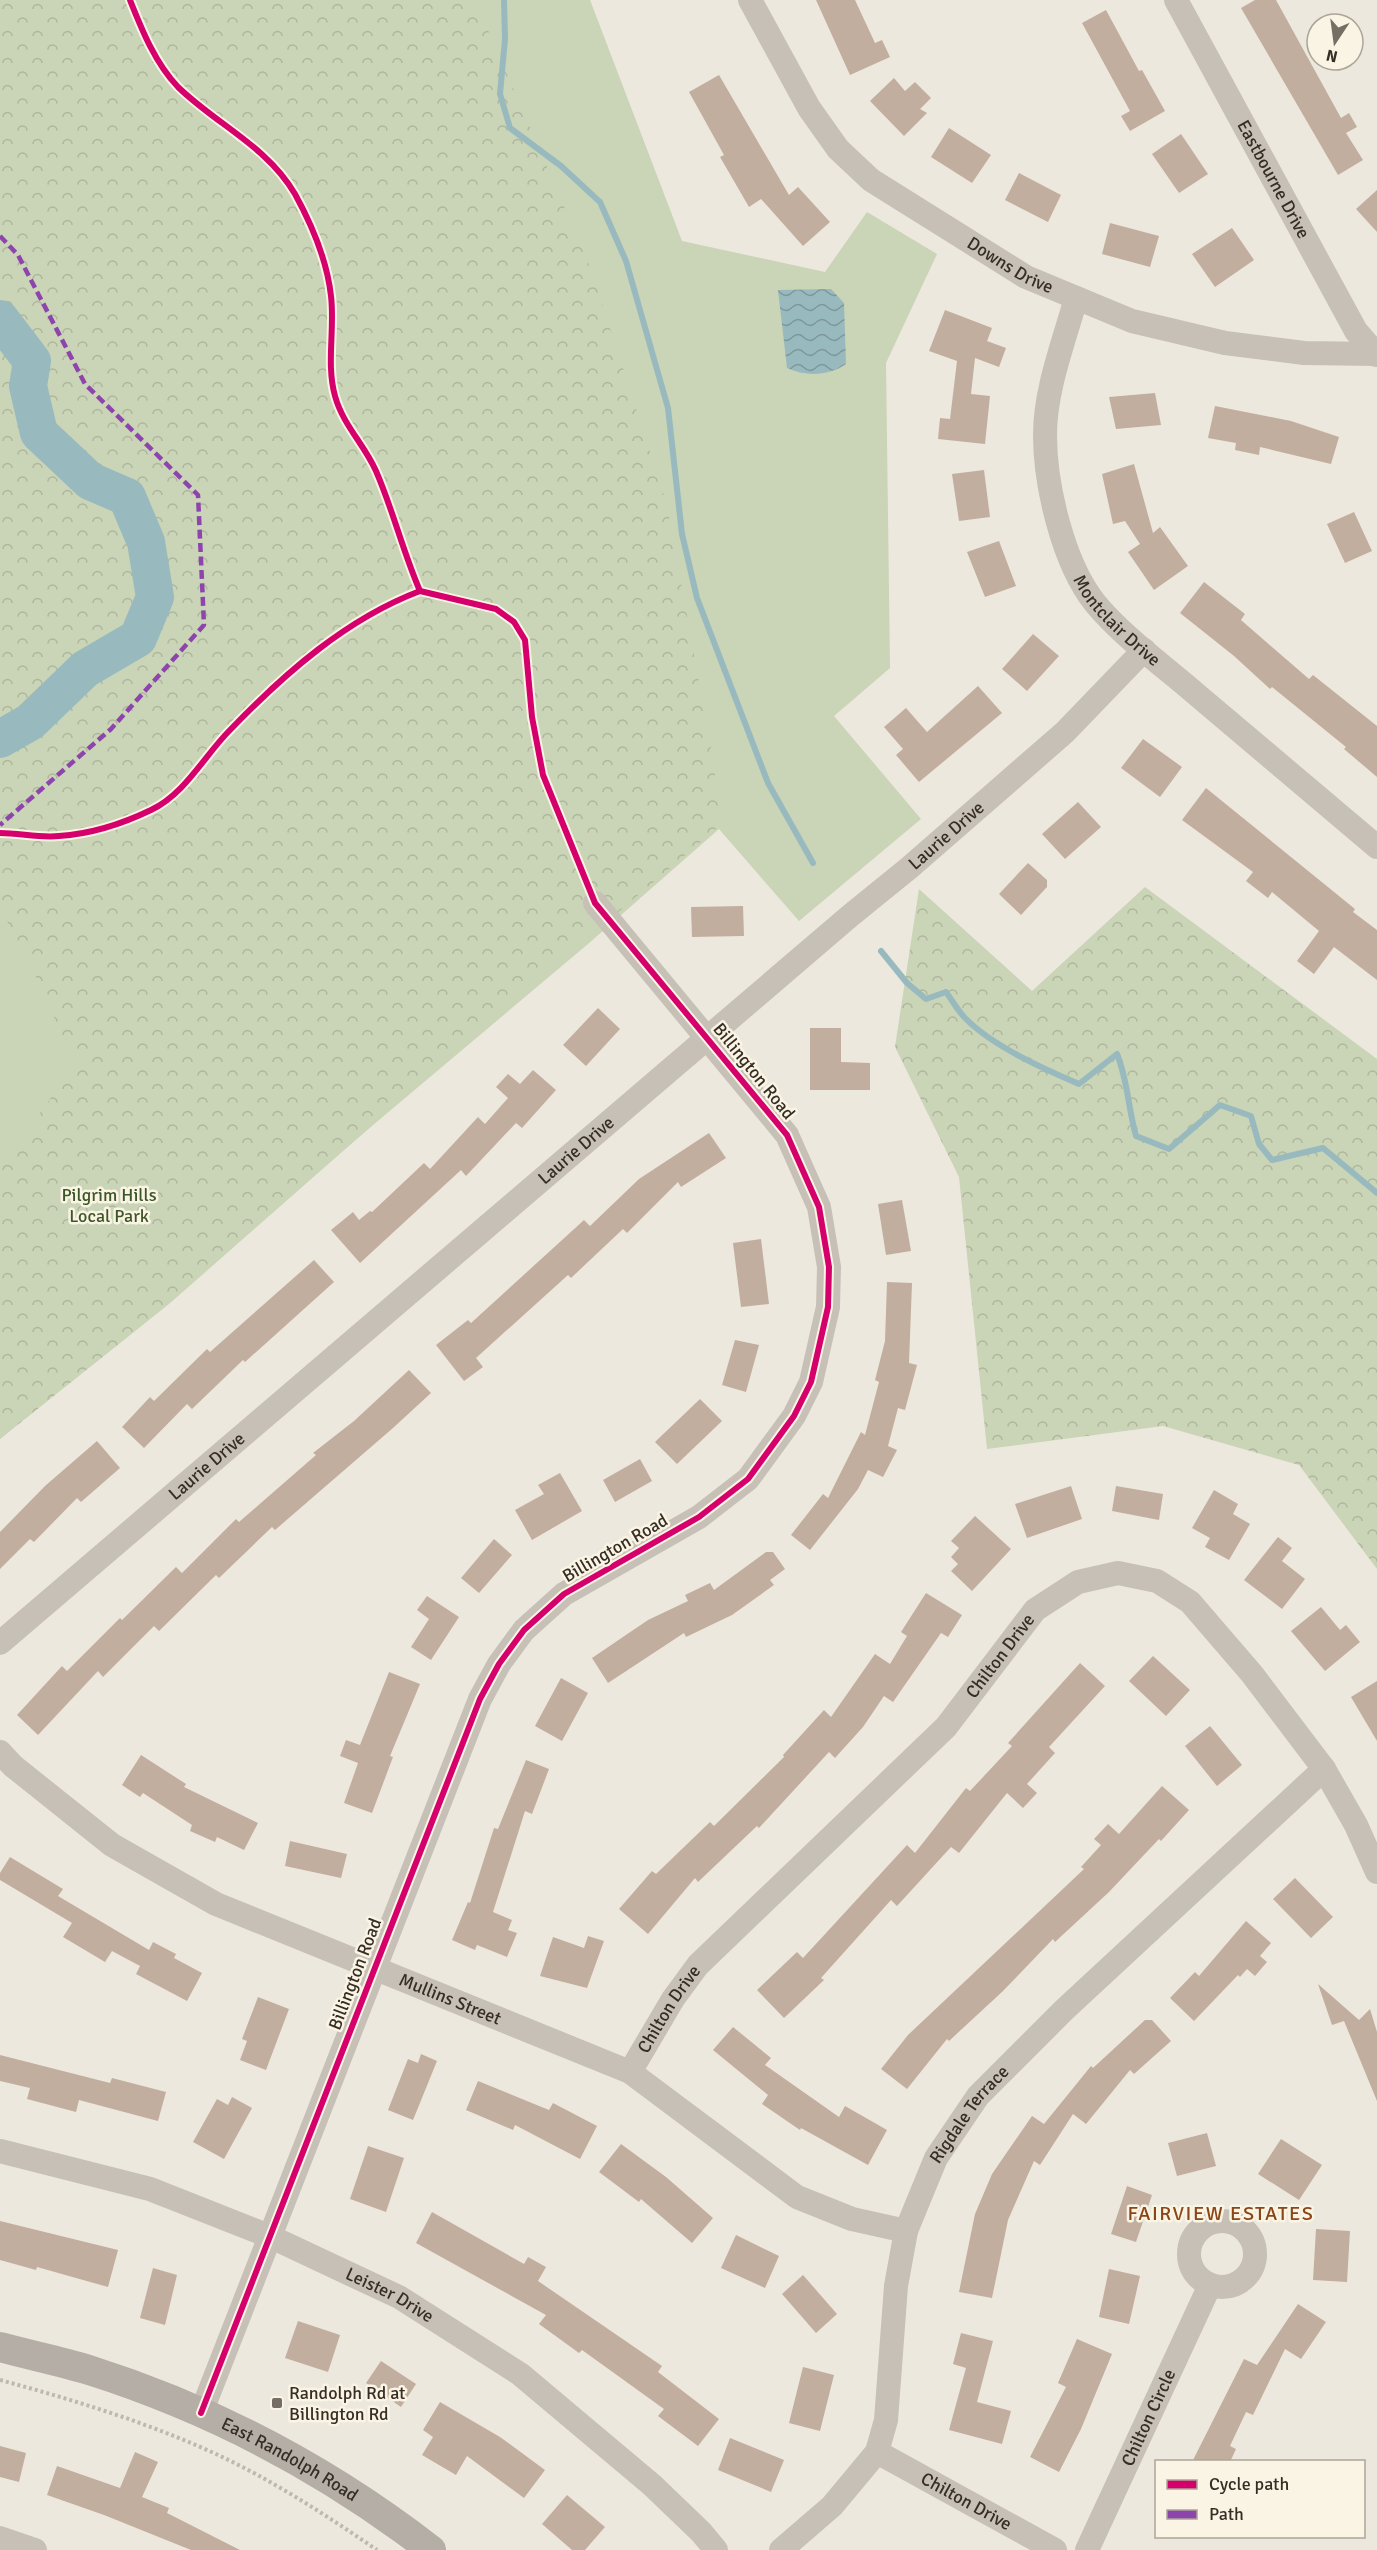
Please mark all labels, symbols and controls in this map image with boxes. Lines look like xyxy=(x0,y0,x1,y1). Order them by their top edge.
north arrow xyxy=(1305,12,1365,72)
text: N xyxy=(1324,45,1340,67)
street label: Eastbourne Drive xyxy=(1232,116,1315,242)
street label: Downs Drive xyxy=(963,232,1057,298)
street label: Montclair Drive xyxy=(1068,571,1165,671)
street label: Laurie Drive xyxy=(904,797,989,874)
street label: Billington Road xyxy=(708,1018,800,1124)
street label: Laurie Drive xyxy=(533,1112,619,1189)
park label: Pilgrim Hills Local Park xyxy=(61,1184,157,1227)
street label: Laurie Drive xyxy=(164,1427,249,1505)
street label: Billington Road xyxy=(558,1509,672,1587)
street label: Chilton Drive xyxy=(961,1609,1039,1702)
street label: Billington Road xyxy=(324,1915,386,2033)
street label: Chilton Drive xyxy=(633,1961,705,2057)
street label: Mullins Street xyxy=(396,1968,504,2030)
street label: Rigdale Terrace xyxy=(925,2061,1013,2168)
district label: FAIRVIEW ESTATES xyxy=(1128,2201,1314,2226)
street label: Leister Drive xyxy=(342,2263,438,2327)
street label: Chilton Circle xyxy=(1116,2366,1180,2470)
place label: Randolph Rd at Billington Rd xyxy=(289,2382,405,2425)
marker: Randolph Rd at Billington Rd xyxy=(270,2396,284,2410)
street label: East Randolph Road xyxy=(218,2412,362,2506)
legend xyxy=(1155,2460,1365,2538)
street label: Chilton Drive xyxy=(917,2467,1016,2535)
text: Cycle path xyxy=(1209,2473,1289,2495)
text: Path xyxy=(1209,2503,1244,2525)

